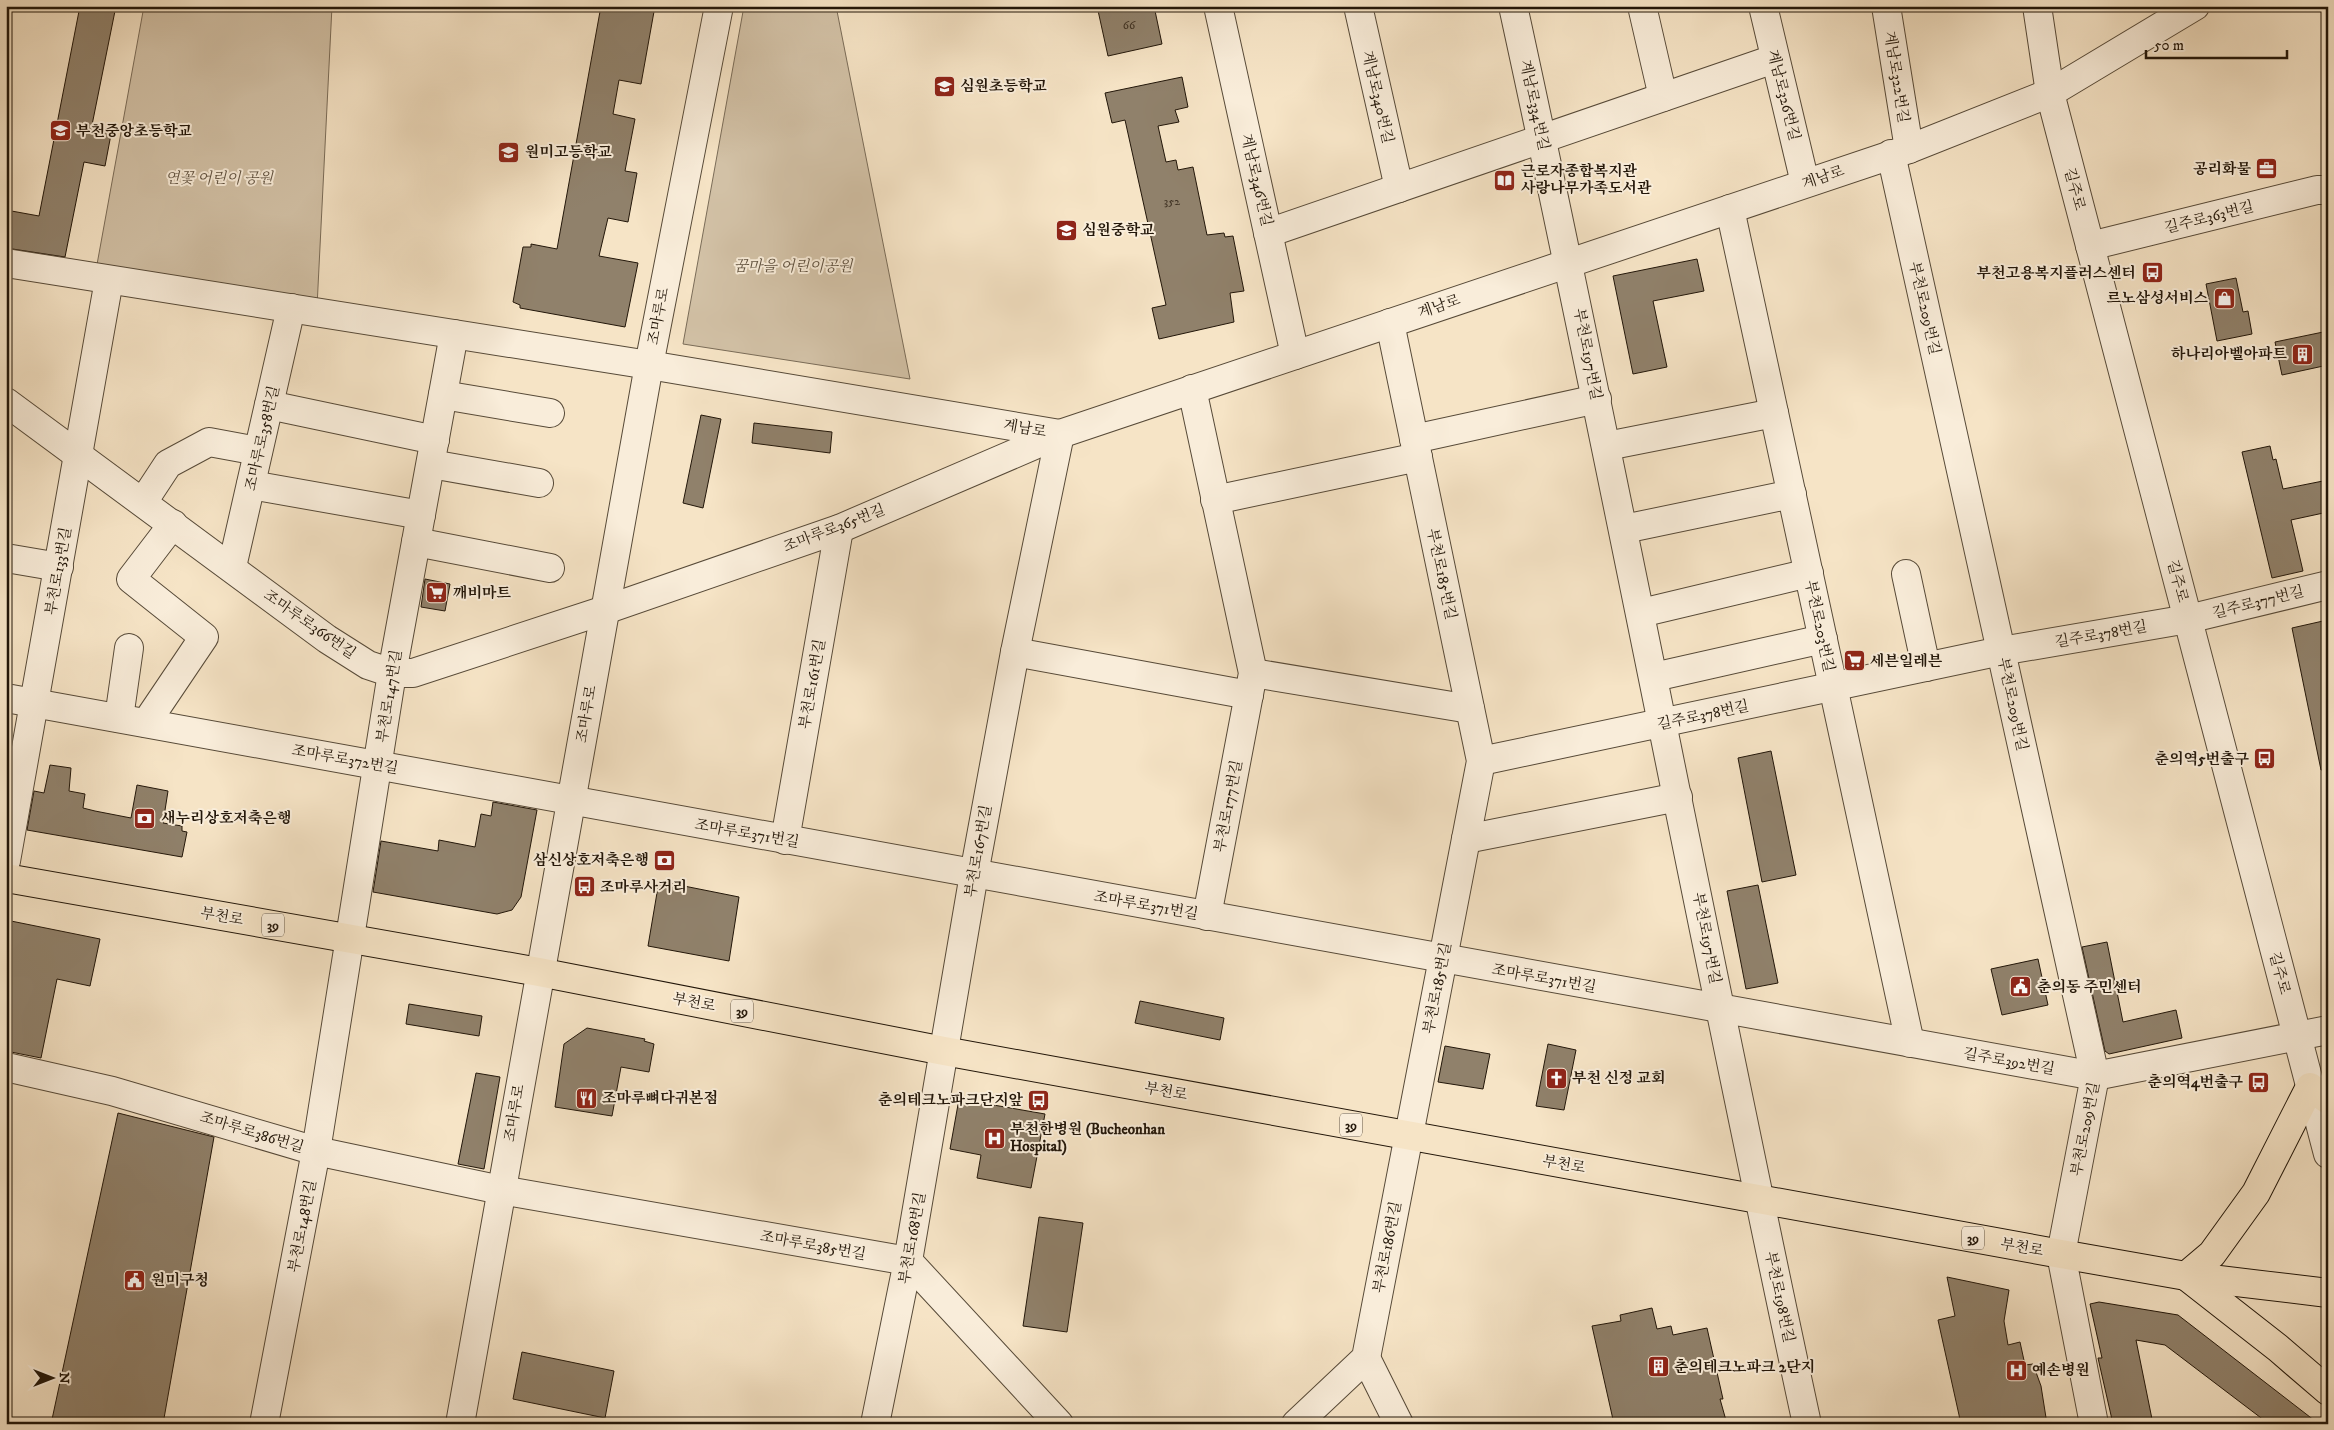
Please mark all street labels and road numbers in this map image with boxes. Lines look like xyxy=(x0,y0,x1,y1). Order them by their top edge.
street label: 계남로322번길 xyxy=(1880,30,1913,124)
street label: 계남로326번길 xyxy=(1763,48,1804,143)
street label: 계남로340번길 xyxy=(1358,49,1397,145)
street label: 계남로334번길 xyxy=(1516,58,1553,152)
street label: 계남로346번길 xyxy=(1237,132,1276,228)
street label: 계남로 xyxy=(1800,161,1847,194)
street label: 길주로 xyxy=(2060,166,2089,213)
street label: 길주로363번길 xyxy=(2162,197,2256,238)
street label: 부천로209번길 xyxy=(1905,260,1944,357)
street label: 조마루로 xyxy=(644,285,673,346)
street label: 계남로 xyxy=(1416,290,1463,323)
street label: 부천로197번길 xyxy=(1569,306,1606,402)
street label: 조마루로358번길 xyxy=(241,384,284,493)
street label: 계남로 xyxy=(1002,415,1048,442)
street label: 조마루로365번길 xyxy=(780,500,888,557)
street label: 부천로133번길 xyxy=(41,526,76,617)
street label: 부천로185번길 xyxy=(1423,527,1460,622)
street label: 길주로 xyxy=(2163,558,2192,605)
street label: 부천로203번길 xyxy=(1800,578,1839,674)
street label: 길주로377번길 xyxy=(2210,582,2306,623)
street label: 조마루로366번길 xyxy=(260,586,359,663)
street label: 길주로378번길 xyxy=(2053,617,2149,652)
street label: 부천로161번길 xyxy=(795,638,830,731)
street label: 부천로147번길 xyxy=(373,648,406,744)
street label: 부천로209번길 xyxy=(1993,655,2032,753)
street label: 조마루로 xyxy=(572,683,601,744)
street label: 길주로378번길 xyxy=(1655,696,1751,734)
street label: 조마루로372번길 xyxy=(290,741,400,778)
street label: 부천로177번길 xyxy=(1210,758,1247,854)
street label: 부천로167번길 xyxy=(961,803,996,899)
street label: 조마루로371번길 xyxy=(693,815,801,852)
street label: 조마루로371번길 xyxy=(1092,887,1200,924)
street label: 부천로197번길 xyxy=(1688,890,1725,986)
street label: 부천로 xyxy=(199,903,245,930)
road number: 39 xyxy=(262,914,284,936)
street label: 부천로185번길 xyxy=(1419,941,1456,1036)
street label: 길주로 xyxy=(2265,950,2294,997)
street label: 조마루로371번길 xyxy=(1490,960,1598,997)
street label: 부천로 xyxy=(671,989,718,1016)
road number: 39 xyxy=(731,999,753,1022)
street label: 길주로392번길 xyxy=(1962,1044,2056,1079)
street label: 부천로 xyxy=(1143,1078,1189,1105)
street label: 부천로209번길 xyxy=(2067,1080,2104,1178)
street label: 조마루로 xyxy=(500,1082,529,1143)
street label: 조마루로386번길 xyxy=(198,1108,306,1157)
road number: 39 xyxy=(1340,1114,1362,1136)
street label: 부천로 xyxy=(1541,1151,1587,1178)
street label: 부천로148번길 xyxy=(284,1178,321,1274)
street label: 부천로168번길 xyxy=(895,1191,930,1286)
street label: 부천로186번길 xyxy=(1369,1199,1406,1295)
road number: 39 xyxy=(1962,1226,1984,1250)
street label: 조마루로385번길 xyxy=(758,1227,867,1264)
street label: 부천로 xyxy=(1999,1234,2045,1261)
street label: 부천로198번길 xyxy=(1761,1250,1798,1345)

